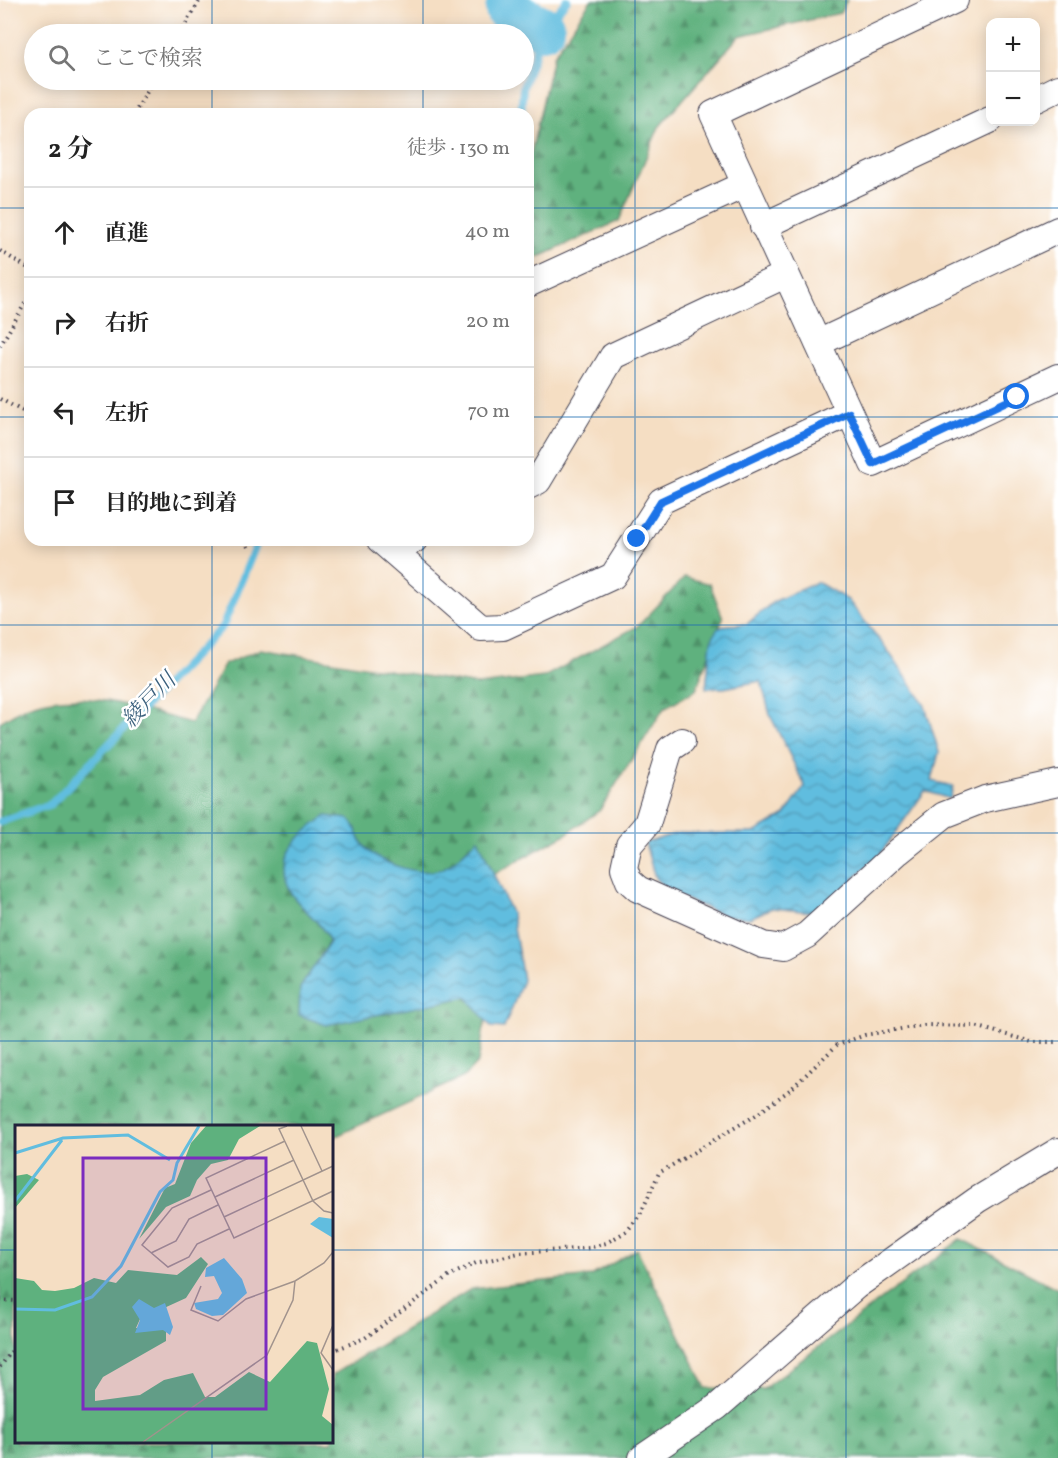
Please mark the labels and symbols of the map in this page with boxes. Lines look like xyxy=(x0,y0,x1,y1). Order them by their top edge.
route start xyxy=(1003,383,1029,409)
route end xyxy=(623,525,649,551)
water label: 綾戸川 xyxy=(116,665,185,736)
inset map xyxy=(15,1125,333,1443)

